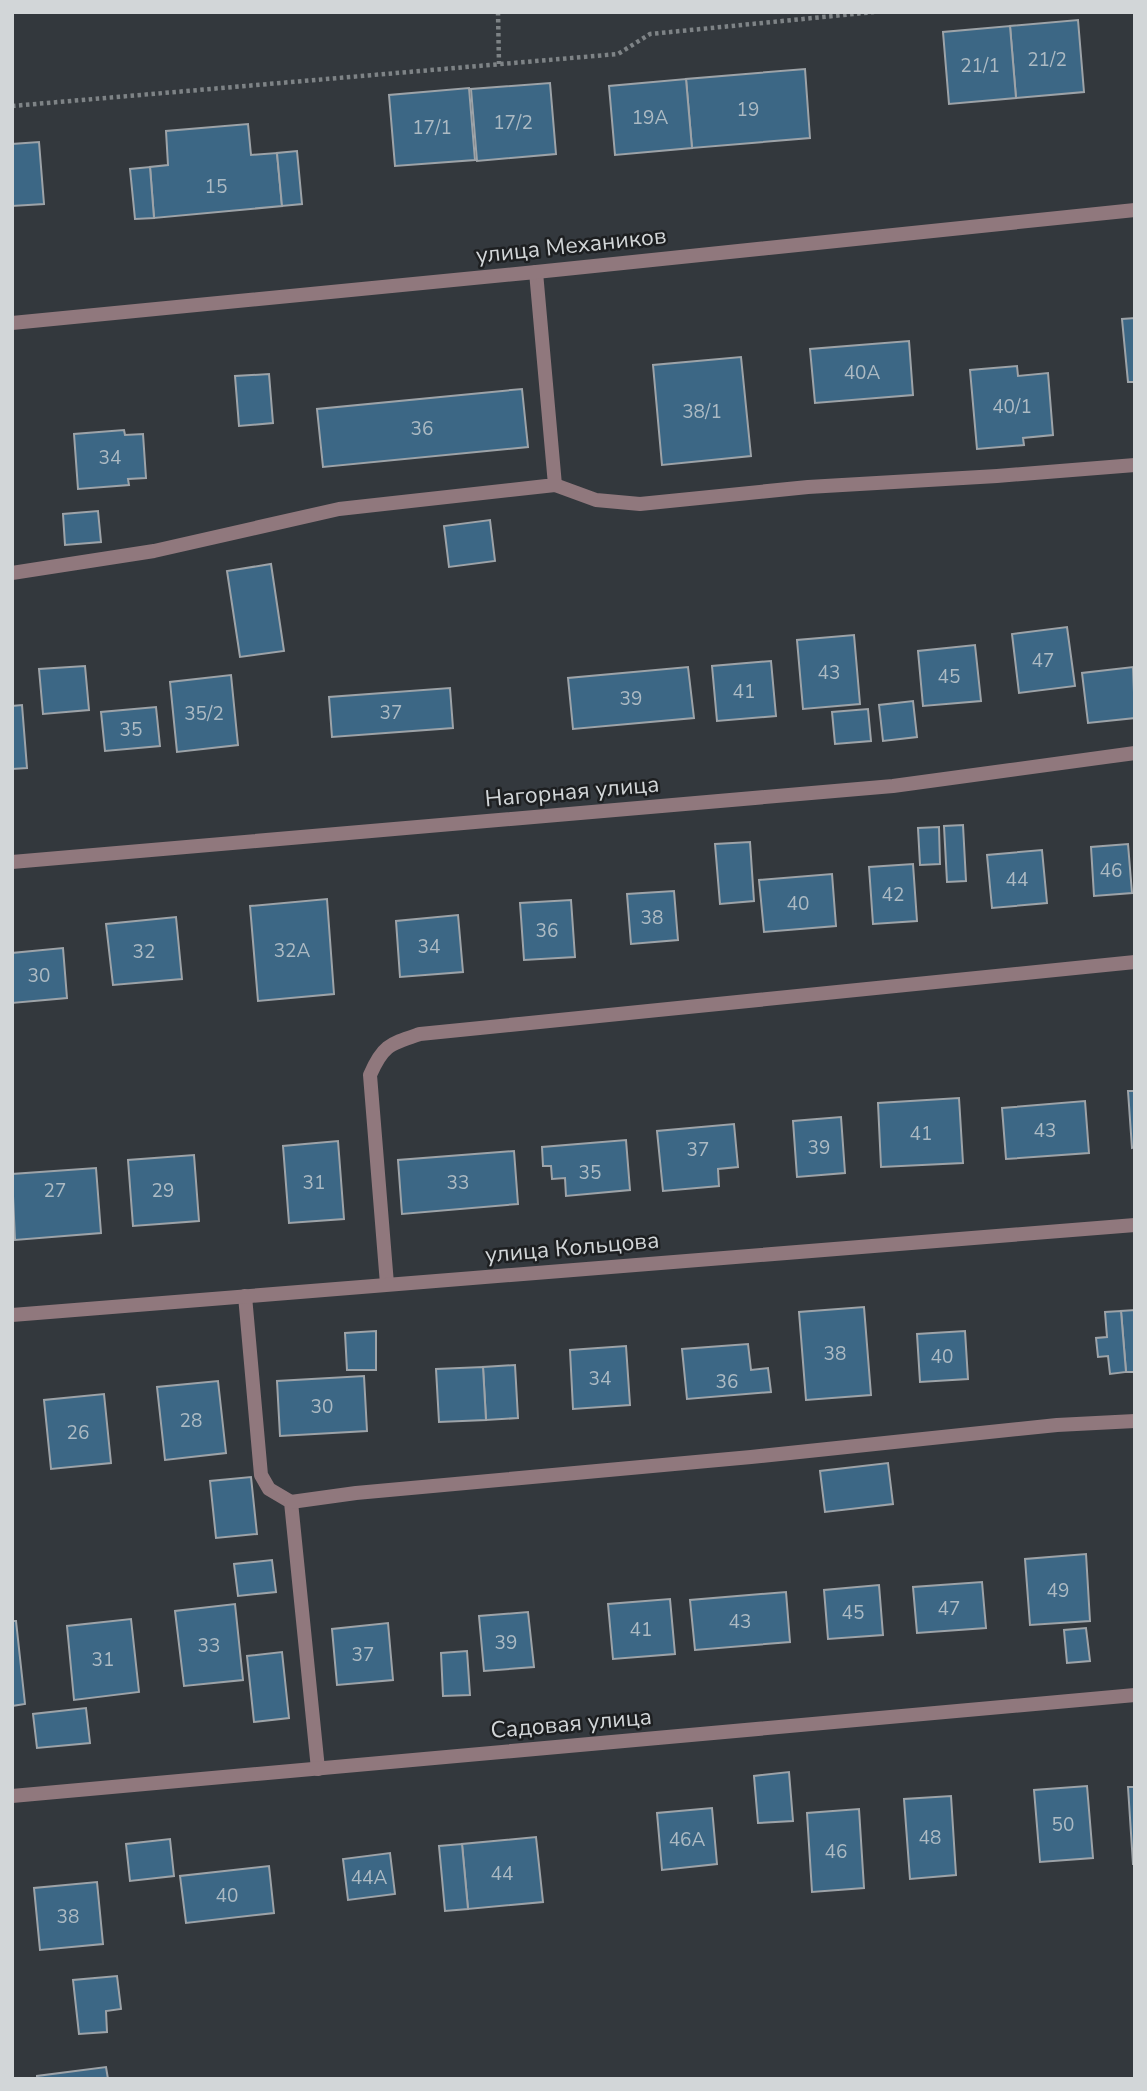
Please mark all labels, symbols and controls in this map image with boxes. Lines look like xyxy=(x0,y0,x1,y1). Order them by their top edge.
house number: 21/2 xyxy=(1027,47,1067,73)
house number: 21/1 xyxy=(960,53,1000,79)
house number: 19 xyxy=(737,97,759,123)
house number: 19А xyxy=(632,105,668,131)
house number: 17/2 xyxy=(493,110,533,136)
house number: 17/1 xyxy=(412,115,452,141)
house number: 15 xyxy=(205,174,227,200)
street label: улица Механиков xyxy=(474,220,668,271)
house number: 40А xyxy=(844,360,880,386)
house number: 40/1 xyxy=(992,394,1032,420)
house number: 38/1 xyxy=(682,399,722,425)
house number: 36 xyxy=(411,416,433,442)
house number: 34 xyxy=(99,445,121,471)
house number: 47 xyxy=(1032,648,1054,674)
house number: 43 xyxy=(818,660,840,686)
house number: 45 xyxy=(938,664,960,690)
house number: 41 xyxy=(733,679,755,705)
house number: 39 xyxy=(620,686,642,712)
house number: 37 xyxy=(380,700,402,726)
house number: 35/2 xyxy=(184,701,224,727)
house number: 35 xyxy=(120,717,142,743)
street label: Нагорная улица xyxy=(484,768,661,815)
house number: 46 xyxy=(1100,858,1122,884)
house number: 44 xyxy=(1006,867,1028,893)
house number: 42 xyxy=(882,882,904,908)
house number: 40 xyxy=(787,891,809,917)
house number: 38 xyxy=(641,905,663,931)
house number: 36 xyxy=(536,918,558,944)
house number: 34 xyxy=(418,934,440,960)
house number: 32А xyxy=(274,938,310,964)
house number: 32 xyxy=(133,939,155,965)
house number: 30 xyxy=(28,963,50,989)
house number: 43 xyxy=(1034,1118,1056,1144)
house number: 41 xyxy=(910,1121,932,1147)
house number: 39 xyxy=(808,1135,830,1161)
house number: 37 xyxy=(687,1137,709,1163)
house number: 35 xyxy=(579,1160,601,1186)
house number: 31 xyxy=(303,1170,325,1196)
house number: 33 xyxy=(447,1170,469,1196)
house number: 27 xyxy=(44,1178,66,1204)
house number: 29 xyxy=(152,1178,174,1204)
street label: улица Кольцова xyxy=(484,1224,660,1271)
house number: 38 xyxy=(824,1341,846,1367)
house number: 40 xyxy=(931,1344,953,1370)
house number: 34 xyxy=(589,1366,611,1392)
house number: 36 xyxy=(716,1369,738,1395)
house number: 30 xyxy=(311,1394,333,1420)
house number: 28 xyxy=(180,1408,202,1434)
house number: 26 xyxy=(67,1420,89,1446)
house number: 49 xyxy=(1047,1578,1069,1604)
house number: 47 xyxy=(938,1596,960,1622)
house number: 45 xyxy=(842,1600,864,1626)
house number: 43 xyxy=(729,1609,751,1635)
house number: 41 xyxy=(630,1617,652,1643)
house number: 39 xyxy=(495,1630,517,1656)
house number: 33 xyxy=(198,1633,220,1659)
house number: 37 xyxy=(352,1642,374,1668)
house number: 31 xyxy=(92,1647,114,1673)
street label: Садовая улица xyxy=(489,1701,653,1746)
house number: 50 xyxy=(1052,1812,1074,1838)
house number: 48 xyxy=(919,1825,941,1851)
house number: 46А xyxy=(669,1827,705,1853)
house number: 46 xyxy=(825,1839,847,1865)
house number: 44 xyxy=(491,1861,513,1887)
house number: 44А xyxy=(351,1865,387,1891)
house number: 40 xyxy=(216,1883,238,1909)
house number: 38 xyxy=(57,1904,79,1930)

